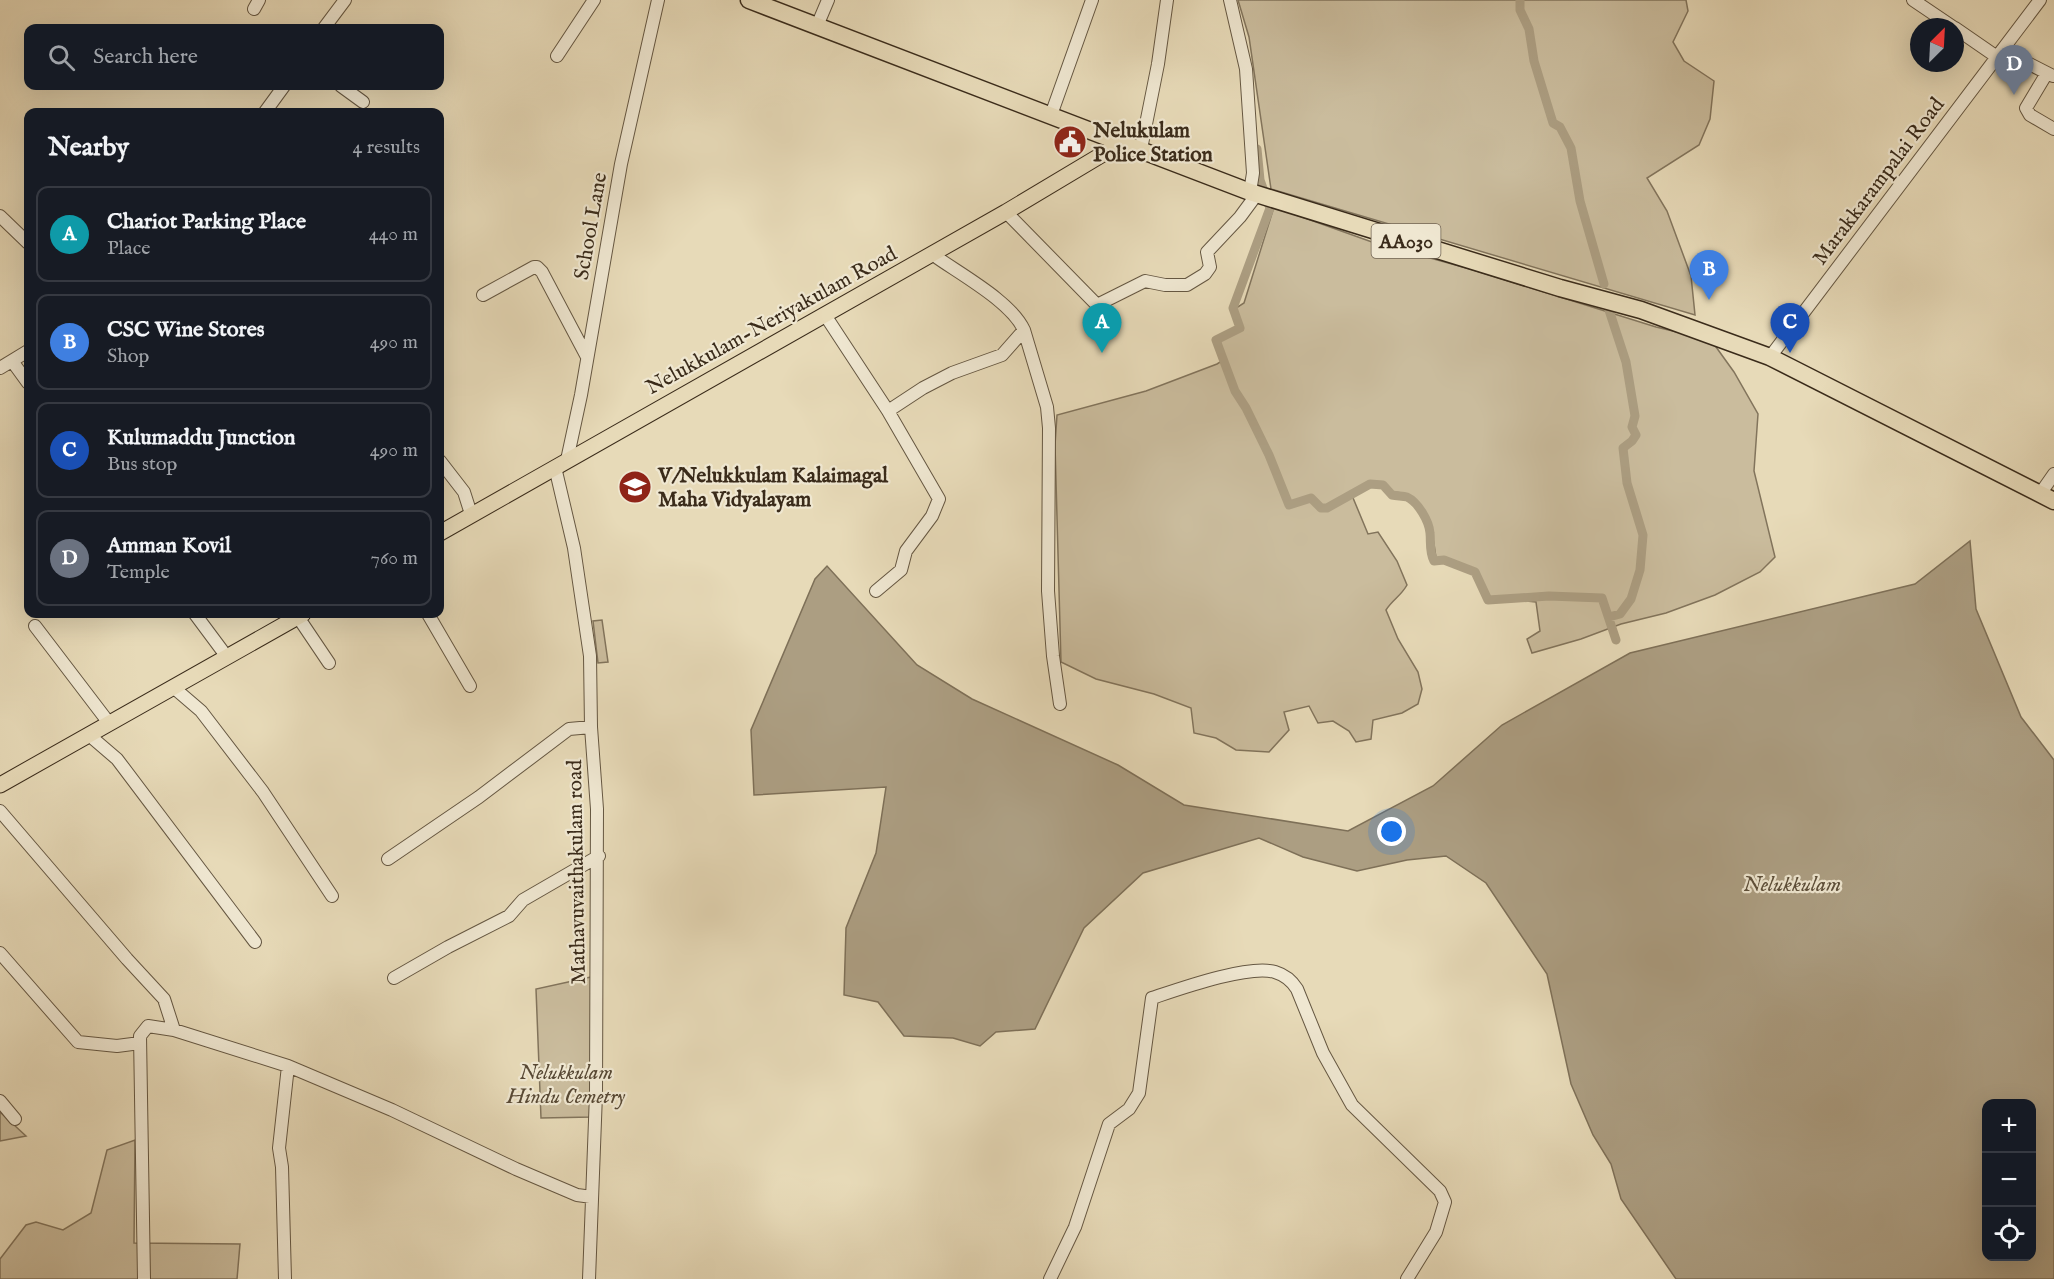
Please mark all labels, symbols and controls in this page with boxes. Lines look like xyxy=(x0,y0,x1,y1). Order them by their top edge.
north arrow xyxy=(1910,18,1964,72)
search box xyxy=(24,24,444,90)
icon: search xyxy=(45,41,78,74)
text: Search here xyxy=(93,43,198,71)
pin: D xyxy=(1994,46,2034,95)
street label: Marakkarampalai Road xyxy=(1807,92,1952,271)
place label: Nelukulam Police Station xyxy=(1092,118,1213,169)
public building icon: Nelukulam Police Station xyxy=(1052,124,1088,160)
text: Nearby xyxy=(48,131,129,164)
text: 4 results xyxy=(353,135,420,160)
street label: School Lane xyxy=(569,170,614,282)
text: Chariot Parking Place xyxy=(107,208,306,236)
text: A xyxy=(63,222,76,247)
text: 440 m xyxy=(369,222,418,247)
road number: AA030 xyxy=(1372,224,1440,258)
text: Place xyxy=(107,236,150,261)
street label: Nelukkulam-Neriyakulam Road xyxy=(641,241,903,402)
pin: B xyxy=(1690,250,1728,300)
pin: A xyxy=(1082,304,1122,353)
pin: C xyxy=(1770,304,1810,353)
text: CSC Wine Stores xyxy=(107,316,265,344)
text: B xyxy=(63,330,76,355)
text: 490 m xyxy=(370,330,418,355)
text: Shop xyxy=(107,344,149,369)
text: Kulumaddu Junction xyxy=(107,424,296,452)
text: C xyxy=(62,438,77,463)
text: 490 m xyxy=(370,438,418,463)
text: Bus stop xyxy=(107,452,177,477)
place label: V/Nelukkulam Kalaimagal Maha Vidyalayam xyxy=(657,463,889,514)
school or university icon: V/Nelukkulam Kalaimagal Maha Vidyalayam xyxy=(617,469,653,505)
text: Amman Kovil xyxy=(107,532,231,560)
text: D xyxy=(61,546,78,571)
text: 760 m xyxy=(371,546,418,571)
text: Temple xyxy=(107,560,170,585)
street label: Mathavuvaithakulam road xyxy=(562,759,593,985)
your location xyxy=(1377,817,1406,846)
water label: Nelukkulam xyxy=(1743,871,1841,899)
park label: Nelukkulam Hindu Cemetry xyxy=(506,1060,625,1111)
map controls xyxy=(1982,1099,2036,1261)
button: + xyxy=(1982,1099,2036,1153)
button: − xyxy=(1982,1153,2036,1207)
button: locate xyxy=(1982,1207,2036,1261)

